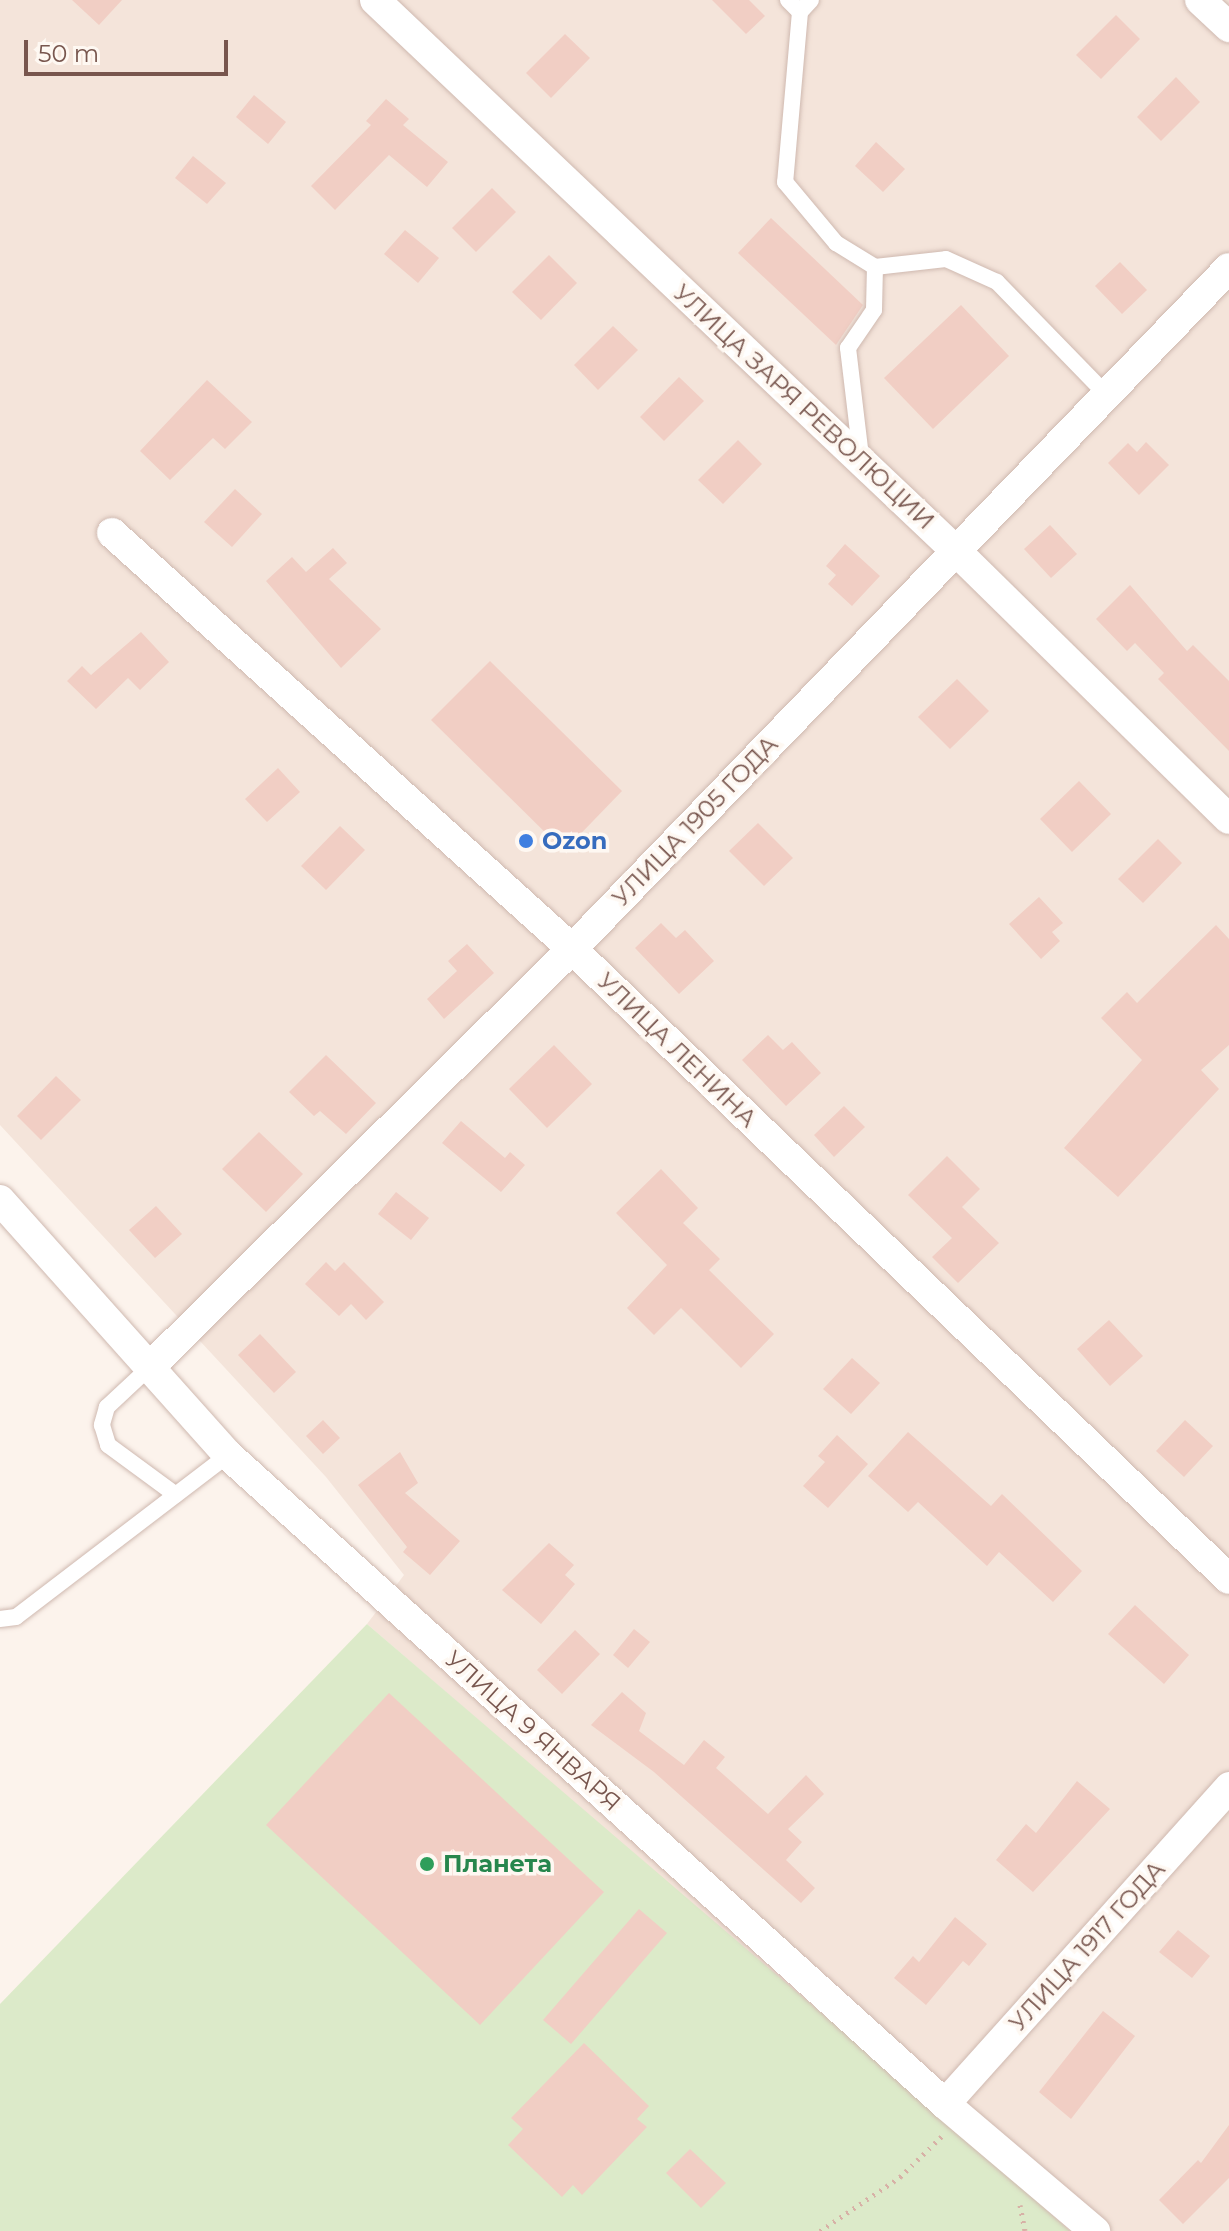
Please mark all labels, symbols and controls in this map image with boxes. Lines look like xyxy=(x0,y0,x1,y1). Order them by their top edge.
scale bar xyxy=(28,24,232,74)
text: 50 m xyxy=(38,39,99,68)
street label: УЛИЦА ЗАРЯ РЕВОЛЮЦИИ xyxy=(668,278,940,536)
street label: УЛИЦА 1905 ГОДА xyxy=(606,730,784,912)
place label: Ozon xyxy=(542,827,607,855)
marker: Ozon xyxy=(517,832,535,850)
street label: УЛИЦА ЛЕНИНА xyxy=(591,967,763,1133)
street label: УЛИЦА 9 ЯНВАРЯ xyxy=(439,1645,627,1817)
place label: Планета xyxy=(443,1850,552,1878)
marker: Планета xyxy=(418,1855,436,1873)
street label: УЛИЦА 1917 ГОДА xyxy=(1003,1855,1171,2037)

